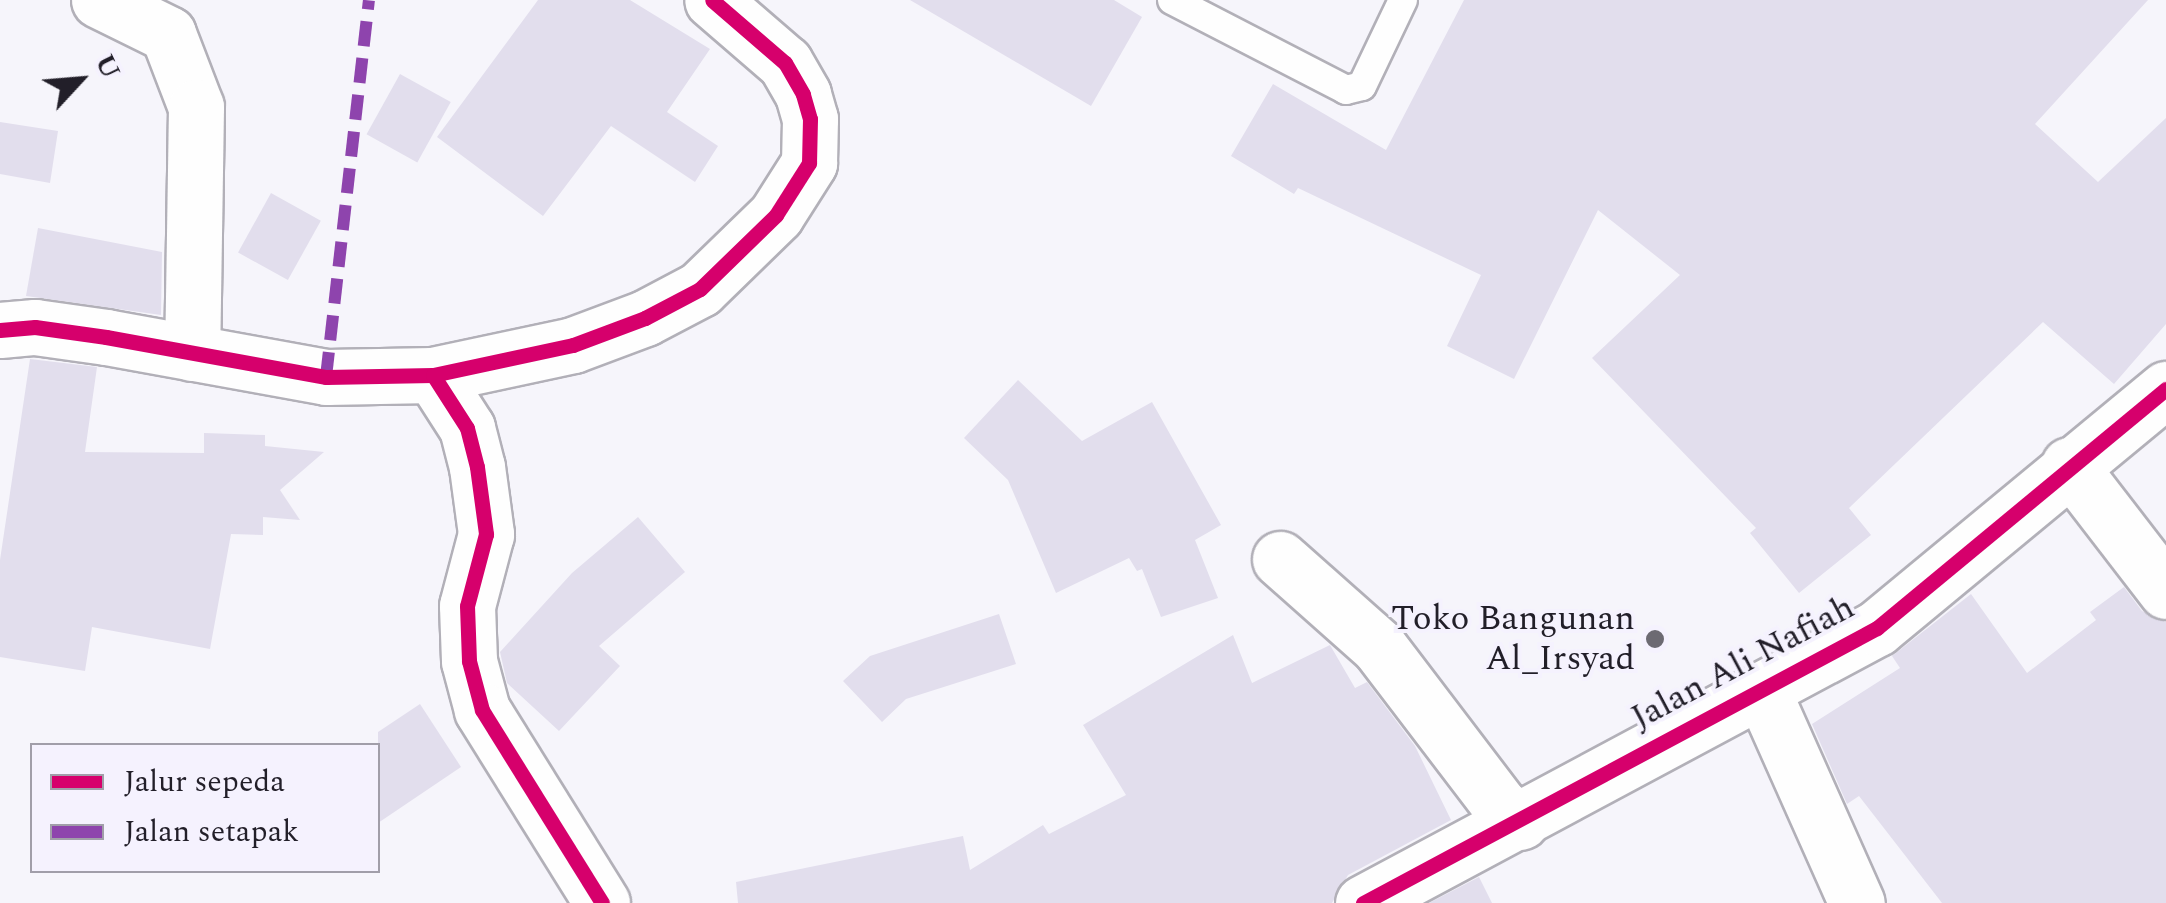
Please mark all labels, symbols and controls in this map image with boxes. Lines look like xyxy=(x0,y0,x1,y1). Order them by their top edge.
north arrow xyxy=(30,30,130,130)
text: U xyxy=(83,47,132,87)
street label: Jalan Ali Nafiah xyxy=(1624,587,1862,739)
place label: Toko Bangunan Al_Irsyad xyxy=(1391,598,1635,680)
marker: Toko Bangunan Al_Irsyad xyxy=(1644,628,1666,650)
legend xyxy=(30,743,380,873)
text: Jalur sepeda xyxy=(124,759,285,805)
text: Jalan setapak xyxy=(124,809,299,855)

